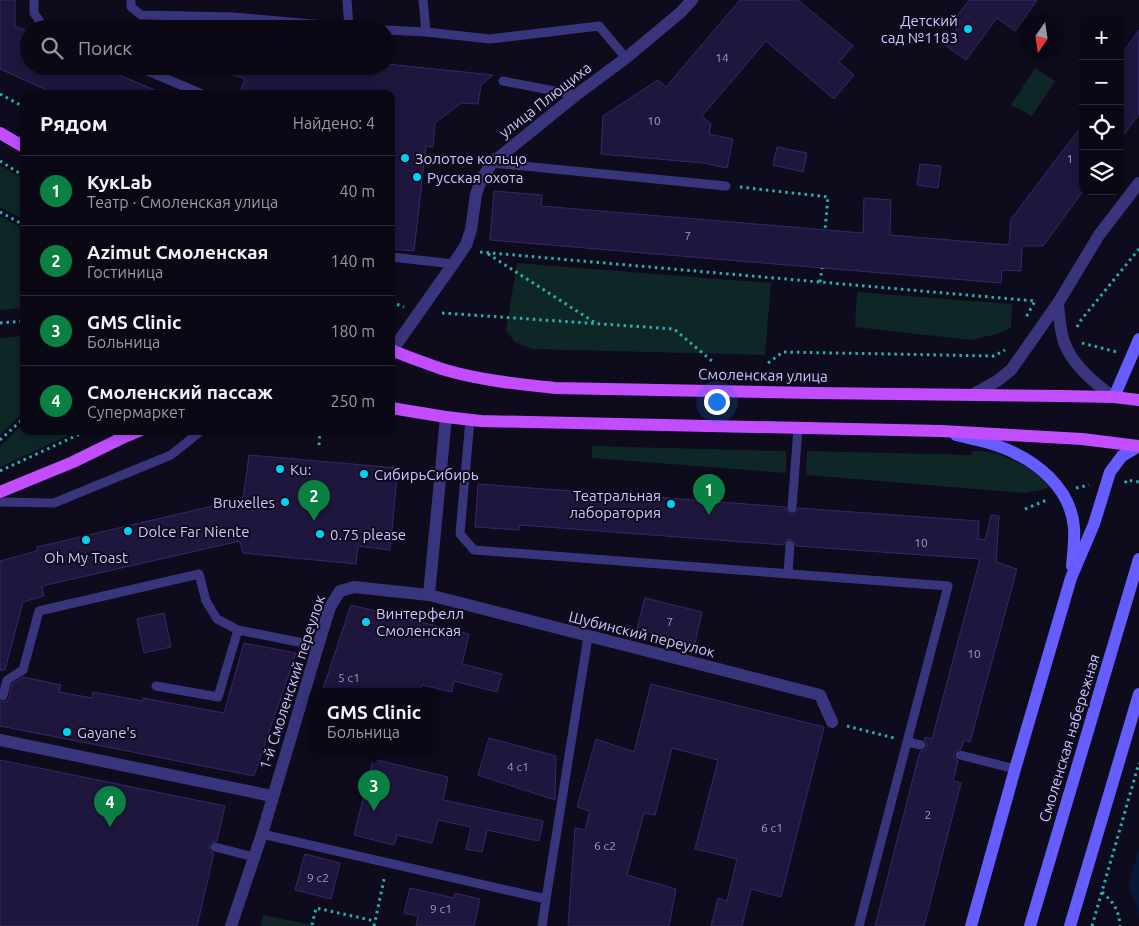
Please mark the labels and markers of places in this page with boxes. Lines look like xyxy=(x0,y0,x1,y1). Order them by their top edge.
place label: Детский сад №1183 xyxy=(881,12,958,46)
marker: Детский сад №1183 xyxy=(962,23,974,35)
place label: Золотое кольцо xyxy=(415,150,527,167)
marker: Золотое кольцо xyxy=(399,152,411,164)
place label: Русская охота xyxy=(427,169,523,186)
marker: Русская охота xyxy=(411,171,423,183)
place label: Ku: xyxy=(290,461,311,478)
marker: Ku: xyxy=(274,463,286,475)
place label: СибирьСибирь xyxy=(374,466,479,483)
marker: СибирьСибирь xyxy=(358,468,370,480)
pin: 1 xyxy=(693,474,725,515)
pin: 2 xyxy=(298,480,330,521)
place label: Театральная лаборатория xyxy=(569,487,661,521)
place label: Bruxelles xyxy=(213,494,275,511)
marker: Bruxelles xyxy=(279,496,291,508)
marker: Театральная лаборатория xyxy=(665,498,677,510)
place label: Dolce Far Niente xyxy=(138,523,249,540)
marker: Dolce Far Niente xyxy=(122,525,134,537)
place label: 0.75 please xyxy=(330,526,406,543)
marker: 0.75 please xyxy=(314,528,326,540)
marker: Oh My Toast xyxy=(80,534,92,546)
place label: Oh My Toast xyxy=(44,549,128,566)
place label: Винтерфелл Смоленская xyxy=(376,605,464,639)
marker: Винтерфелл Смоленская xyxy=(360,616,372,628)
place label: Gayane's xyxy=(77,724,136,741)
marker: Gayane's xyxy=(61,726,73,738)
pin: 3 xyxy=(358,770,390,811)
pin: 4 xyxy=(94,786,126,827)

